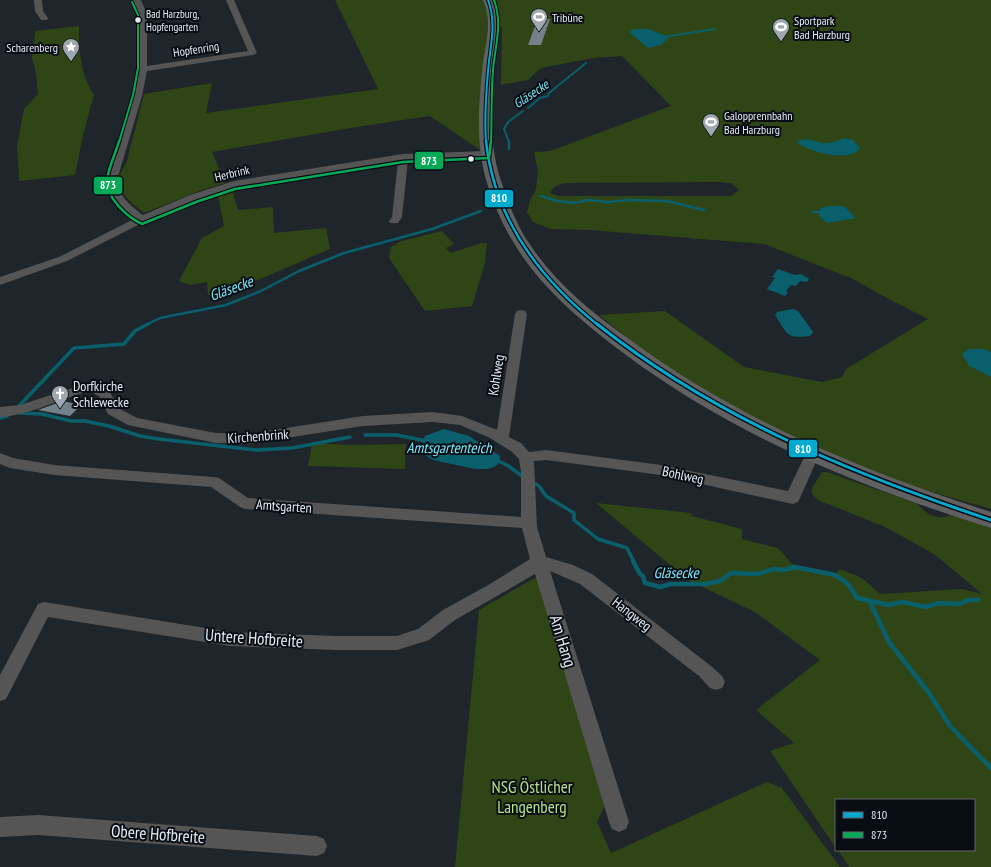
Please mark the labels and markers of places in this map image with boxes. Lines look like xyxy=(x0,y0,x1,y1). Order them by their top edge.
place label: Bad Harzburg, Hopfengarten xyxy=(146,7,199,34)
sports icon: Tribüne xyxy=(529,7,549,32)
place label: Tribüne xyxy=(552,10,583,25)
place label: Sportpark Bad Harzburg xyxy=(794,13,850,42)
marker: Bad Harzburg, Hopfengarten xyxy=(133,15,143,25)
sports icon: Sportpark Bad Harzburg xyxy=(771,17,791,42)
place icon: Scharenberg xyxy=(61,37,81,62)
place label: Scharenberg xyxy=(6,40,58,55)
place label: Galopprennbahn Bad Harzburg xyxy=(724,108,792,137)
sports icon: Galopprennbahn Bad Harzburg xyxy=(701,112,721,137)
unlabelled marker xyxy=(466,154,476,164)
place label: Dorfkirche Schlewecke xyxy=(73,377,129,411)
church icon: Dorfkirche Schlewecke xyxy=(50,384,70,409)

